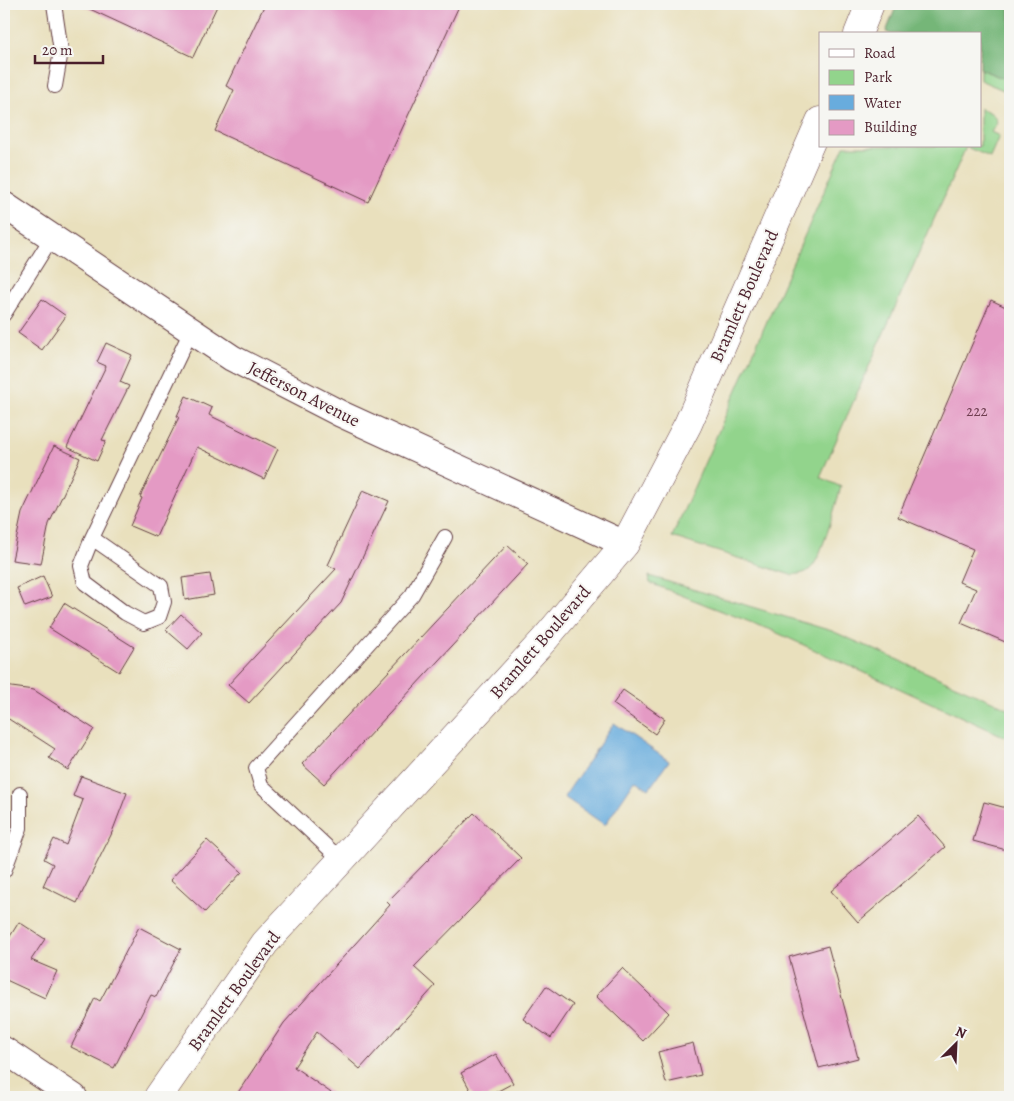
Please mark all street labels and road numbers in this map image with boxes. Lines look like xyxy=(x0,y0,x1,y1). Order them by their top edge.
street label: Bramlett Boulevard xyxy=(704,226,784,366)
street label: Jefferson Avenue xyxy=(244,356,364,432)
street label: Bramlett Boulevard xyxy=(484,580,596,704)
street label: Bramlett Boulevard xyxy=(182,926,286,1056)

